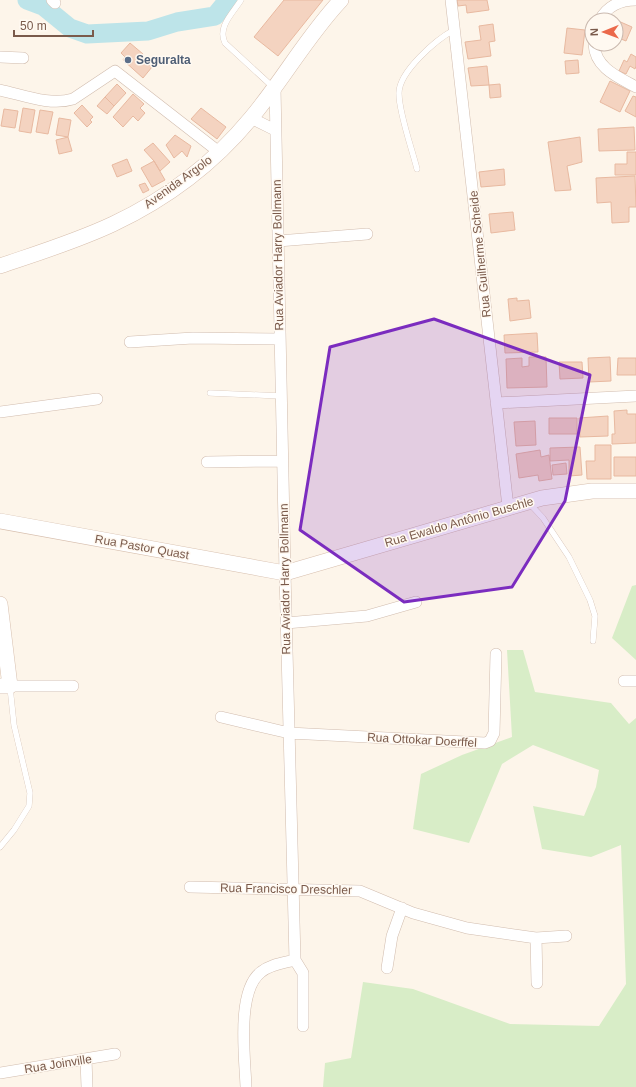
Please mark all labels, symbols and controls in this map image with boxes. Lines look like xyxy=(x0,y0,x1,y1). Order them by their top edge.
scale bar xyxy=(14,12,93,38)
north arrow xyxy=(584,12,624,52)
text: 50 m xyxy=(20,19,47,33)
text: N xyxy=(588,28,600,36)
place label: Seguralta xyxy=(136,53,191,67)
marker: Seguralta xyxy=(123,55,133,65)
street label: Avenida Argolo xyxy=(141,152,215,211)
street label: Rua Aviador Harry Bollmann xyxy=(270,179,286,331)
street label: Rua Guilherme Scheide xyxy=(466,190,494,318)
street label: Rua Ewaldo Antônio Buschle xyxy=(383,494,535,550)
street label: Rua Aviador Harry Bollmann xyxy=(277,503,293,655)
street label: Rua Pastor Quast xyxy=(94,532,191,562)
street label: Rua Ottokar Doerffel xyxy=(367,730,477,750)
street label: Rua Francisco Dreschler xyxy=(220,881,352,897)
street label: Rua Joinville xyxy=(23,1052,93,1076)

